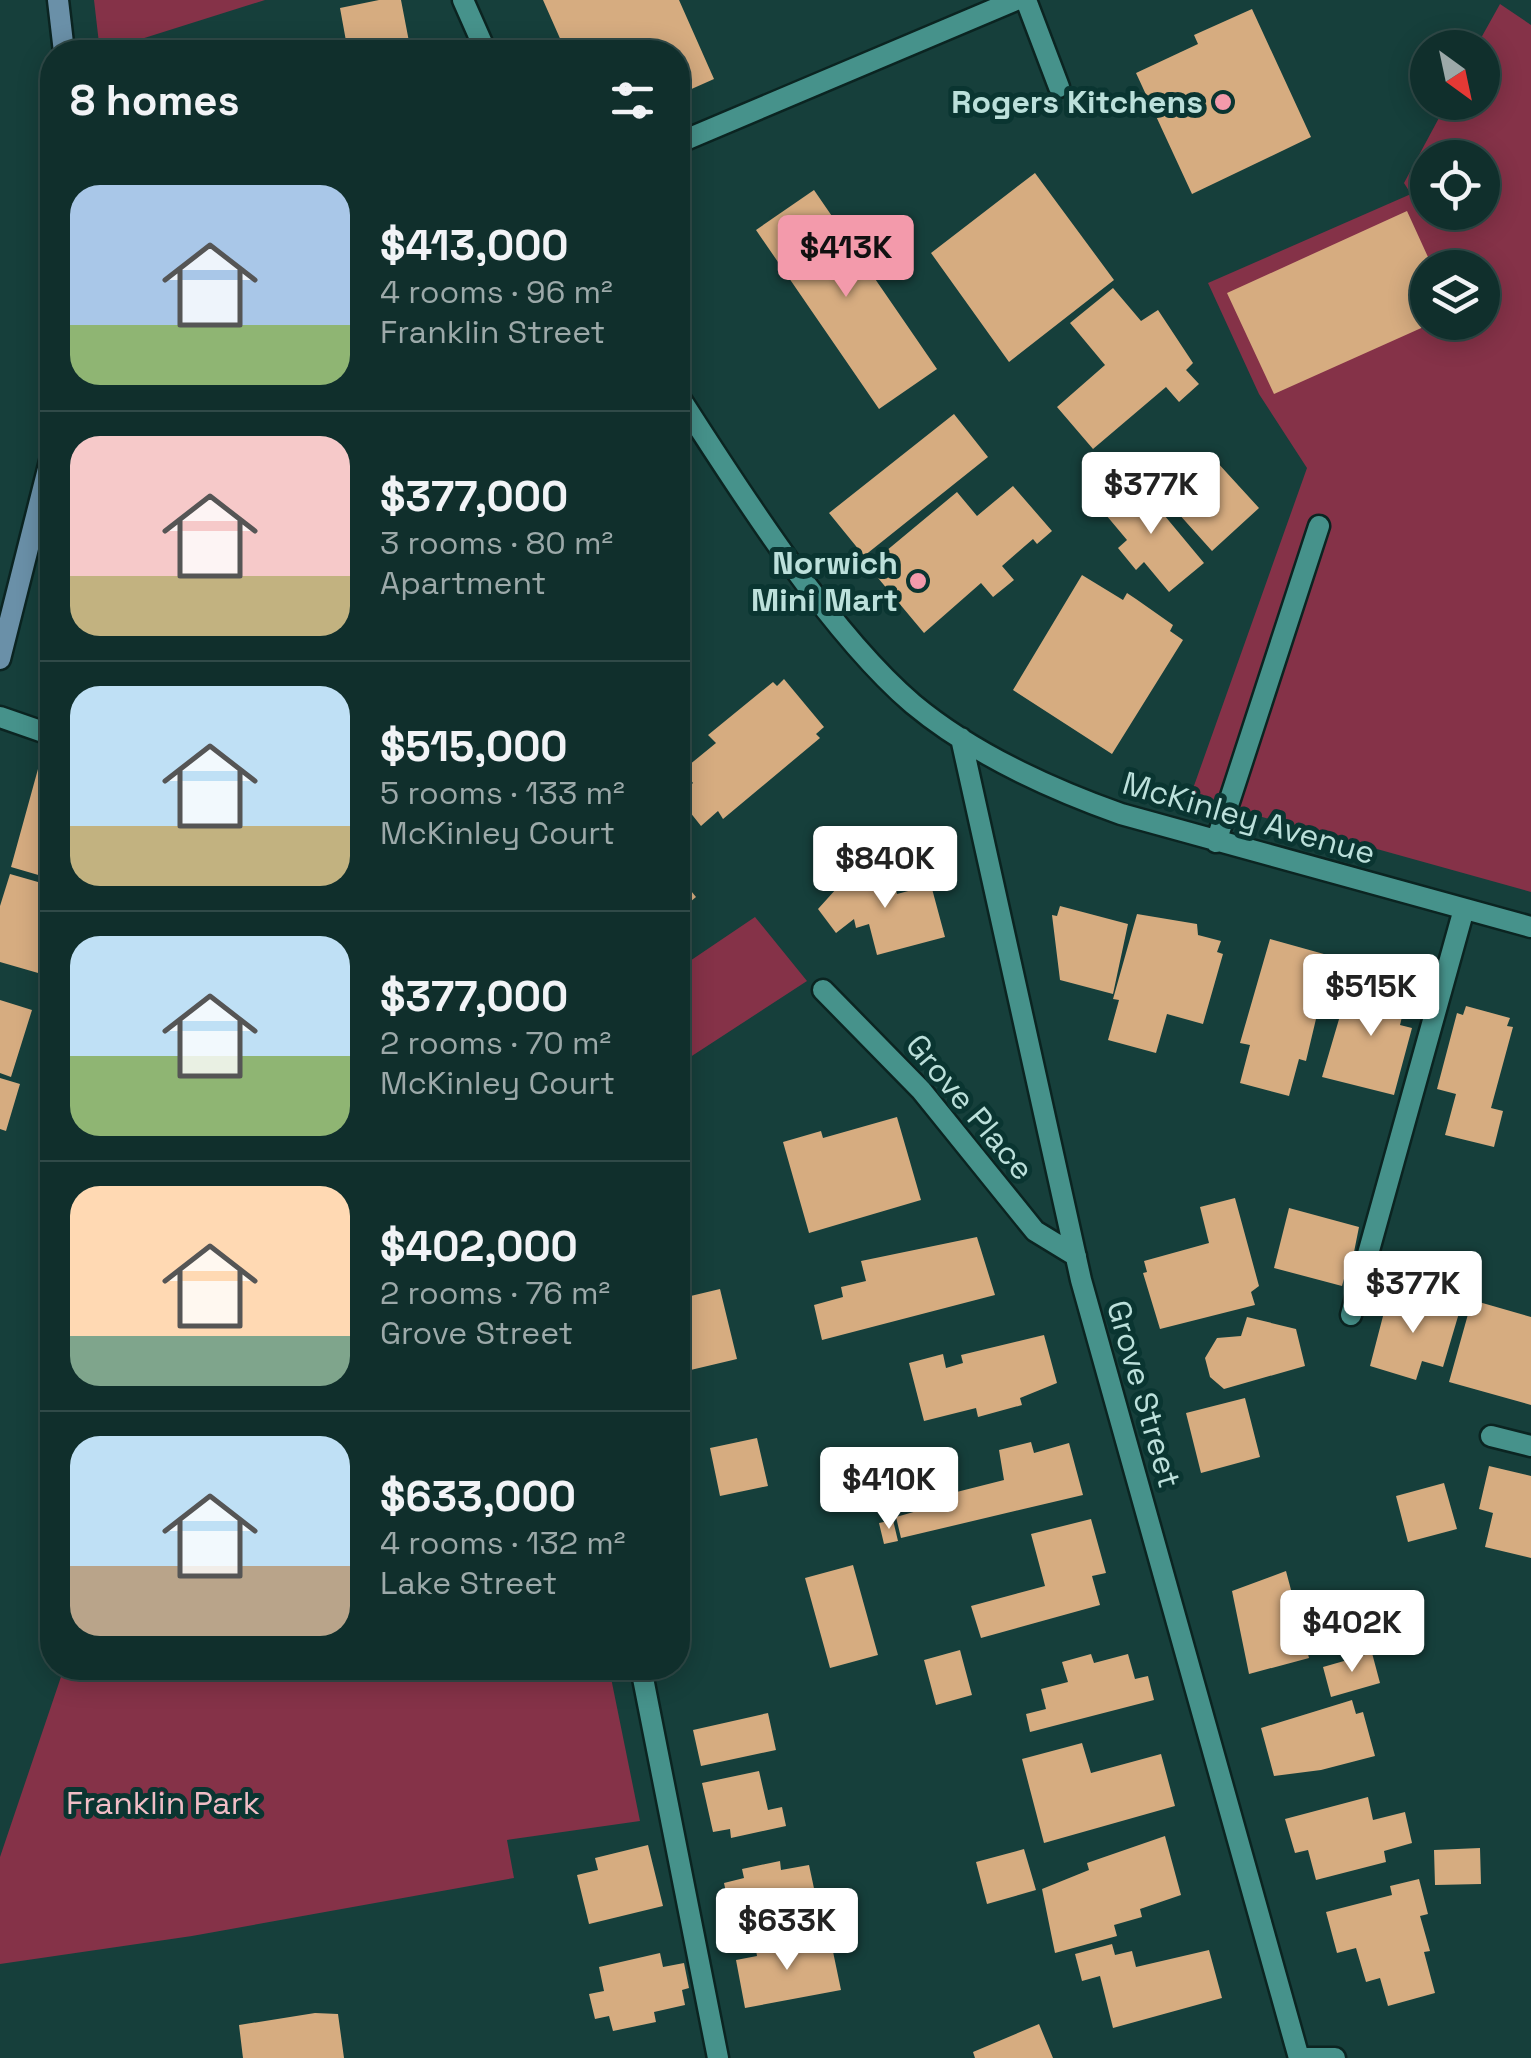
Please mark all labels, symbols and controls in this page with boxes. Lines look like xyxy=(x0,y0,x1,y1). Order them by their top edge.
north arrow xyxy=(1410,30,1500,120)
map controls xyxy=(1410,30,1500,340)
icon: filters xyxy=(605,73,660,128)
text: 8 homes xyxy=(70,74,240,127)
place label: Rogers Kitchens xyxy=(951,82,1203,122)
marker: Rogers Kitchens xyxy=(1212,91,1234,113)
button: locate xyxy=(1410,140,1500,230)
pin: $413K xyxy=(776,215,916,300)
text: $413,000 xyxy=(380,219,569,272)
icon: home xyxy=(150,225,270,345)
text: $413K xyxy=(800,227,892,267)
button: layers xyxy=(1410,250,1500,340)
text: 4 rooms · 96 m² xyxy=(380,272,613,312)
text: Franklin Street xyxy=(380,312,605,352)
pin: $377K xyxy=(1081,452,1221,537)
text: $377K xyxy=(1104,464,1198,504)
text: $377,000 xyxy=(380,470,568,523)
icon: home xyxy=(150,476,270,596)
text: 3 rooms · 80 m² xyxy=(380,523,613,563)
place label: Norwich Mini Mart xyxy=(751,543,898,620)
text: Apartment xyxy=(380,563,546,603)
marker: Norwich Mini Mart xyxy=(907,570,929,592)
text: $515,000 xyxy=(380,720,568,773)
icon: home xyxy=(150,726,270,846)
street label: McKinley Avenue xyxy=(1118,763,1380,873)
text: 5 rooms · 133 m² xyxy=(380,773,625,813)
text: McKinley Court xyxy=(380,813,615,853)
pin: $840K xyxy=(815,826,955,911)
text: $840K xyxy=(835,838,935,878)
pin: $515K xyxy=(1301,954,1441,1039)
text: $515K xyxy=(1325,966,1417,1006)
text: $377,000 xyxy=(380,970,568,1023)
icon: home xyxy=(150,976,270,1096)
text: 2 rooms · 70 m² xyxy=(380,1023,611,1063)
street label: Grove Place xyxy=(897,1026,1043,1188)
text: McKinley Court xyxy=(380,1063,615,1103)
text: $402,000 xyxy=(380,1220,578,1273)
icon: home xyxy=(150,1226,270,1346)
pin: $377K xyxy=(1343,1251,1483,1336)
text: $377K xyxy=(1366,1263,1460,1303)
text: 2 rooms · 76 m² xyxy=(380,1273,610,1313)
street label: Grove Street xyxy=(1098,1296,1190,1492)
text: Grove Street xyxy=(380,1313,573,1353)
pin: $410K xyxy=(819,1447,959,1532)
text: $410K xyxy=(842,1459,936,1499)
text: $633,000 xyxy=(380,1470,576,1523)
icon: home xyxy=(150,1476,270,1596)
text: 4 rooms · 132 m² xyxy=(380,1523,626,1563)
text: Lake Street xyxy=(380,1563,557,1603)
pin: $402K xyxy=(1282,1590,1422,1675)
text: $402K xyxy=(1302,1602,1402,1642)
park label: Franklin Park xyxy=(66,1783,260,1823)
pin: $633K xyxy=(717,1888,857,1973)
text: $633K xyxy=(738,1900,836,1940)

